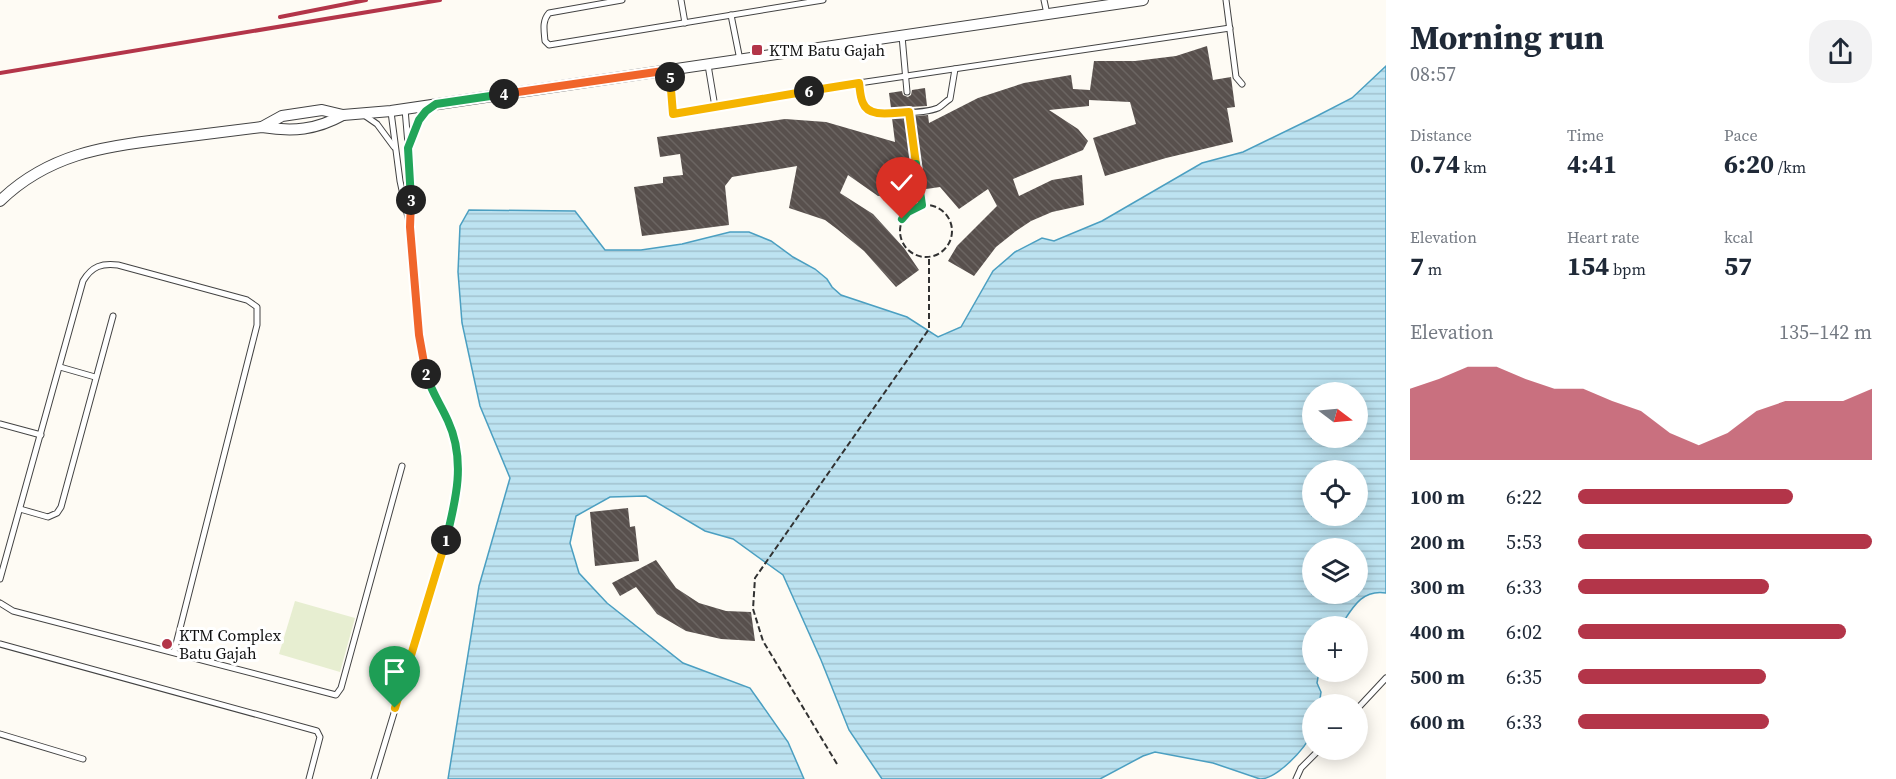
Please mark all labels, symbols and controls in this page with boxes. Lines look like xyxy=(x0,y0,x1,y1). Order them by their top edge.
text: Morning run xyxy=(1410,15,1604,60)
button: share xyxy=(1809,20,1872,83)
place label: KTM Batu Gajah xyxy=(769,39,886,61)
marker: KTM Batu Gajah xyxy=(750,43,764,57)
text: 08:57 xyxy=(1410,60,1456,88)
pin: 5 xyxy=(655,62,685,92)
text: 5 xyxy=(666,66,674,88)
pin: 6 xyxy=(794,76,824,106)
pin: 4 xyxy=(489,79,519,109)
text: 6 xyxy=(805,80,813,102)
text: 4 xyxy=(500,83,508,105)
text: Distance xyxy=(1410,124,1472,146)
text: Time xyxy=(1567,124,1604,146)
text: Pace xyxy=(1724,124,1758,146)
text: 0.74 xyxy=(1410,146,1460,182)
text: 4:41 xyxy=(1567,146,1617,182)
text: 6:20 xyxy=(1724,146,1774,182)
text: km xyxy=(1460,156,1487,178)
text: /km xyxy=(1774,156,1806,178)
pin xyxy=(876,157,927,219)
icon: check xyxy=(885,166,918,199)
pin: 3 xyxy=(396,185,426,215)
text: 3 xyxy=(407,189,415,211)
text: Elevation xyxy=(1410,226,1477,248)
text: Heart rate xyxy=(1567,226,1639,248)
text: kcal xyxy=(1724,226,1753,248)
text: 7 xyxy=(1410,248,1424,284)
text: 154 xyxy=(1567,248,1609,284)
text: 57 xyxy=(1724,248,1752,284)
text: m xyxy=(1424,258,1442,280)
text: bpm xyxy=(1609,258,1646,280)
text: Elevation xyxy=(1410,318,1494,346)
text: 135–142 m xyxy=(1779,318,1872,346)
pin: 2 xyxy=(411,359,441,389)
text: 2 xyxy=(422,363,430,385)
north arrow xyxy=(1302,382,1368,448)
map controls xyxy=(1302,382,1368,760)
button: locate xyxy=(1302,460,1368,526)
text: 100 m xyxy=(1410,483,1465,511)
text: 6:22 xyxy=(1506,483,1542,511)
pin: 1 xyxy=(431,525,461,555)
text: 200 m xyxy=(1410,528,1465,556)
text: 5:53 xyxy=(1506,528,1542,556)
text: 1 xyxy=(442,529,450,551)
button: layers xyxy=(1302,538,1368,604)
text: 300 m xyxy=(1410,573,1465,601)
text: 6:33 xyxy=(1506,573,1542,601)
button: + xyxy=(1302,616,1368,682)
text: 400 m xyxy=(1410,618,1465,646)
text: 6:02 xyxy=(1506,618,1542,646)
place label: KTM Complex Batu Gajah xyxy=(179,624,282,664)
marker: KTM Complex Batu Gajah xyxy=(160,637,174,651)
pin xyxy=(369,646,420,708)
icon: arrive xyxy=(378,655,411,688)
text: 500 m xyxy=(1410,663,1465,691)
text: 6:35 xyxy=(1506,663,1542,691)
button: − xyxy=(1302,694,1368,760)
text: 600 m xyxy=(1410,708,1465,736)
text: 6:33 xyxy=(1506,708,1542,736)

